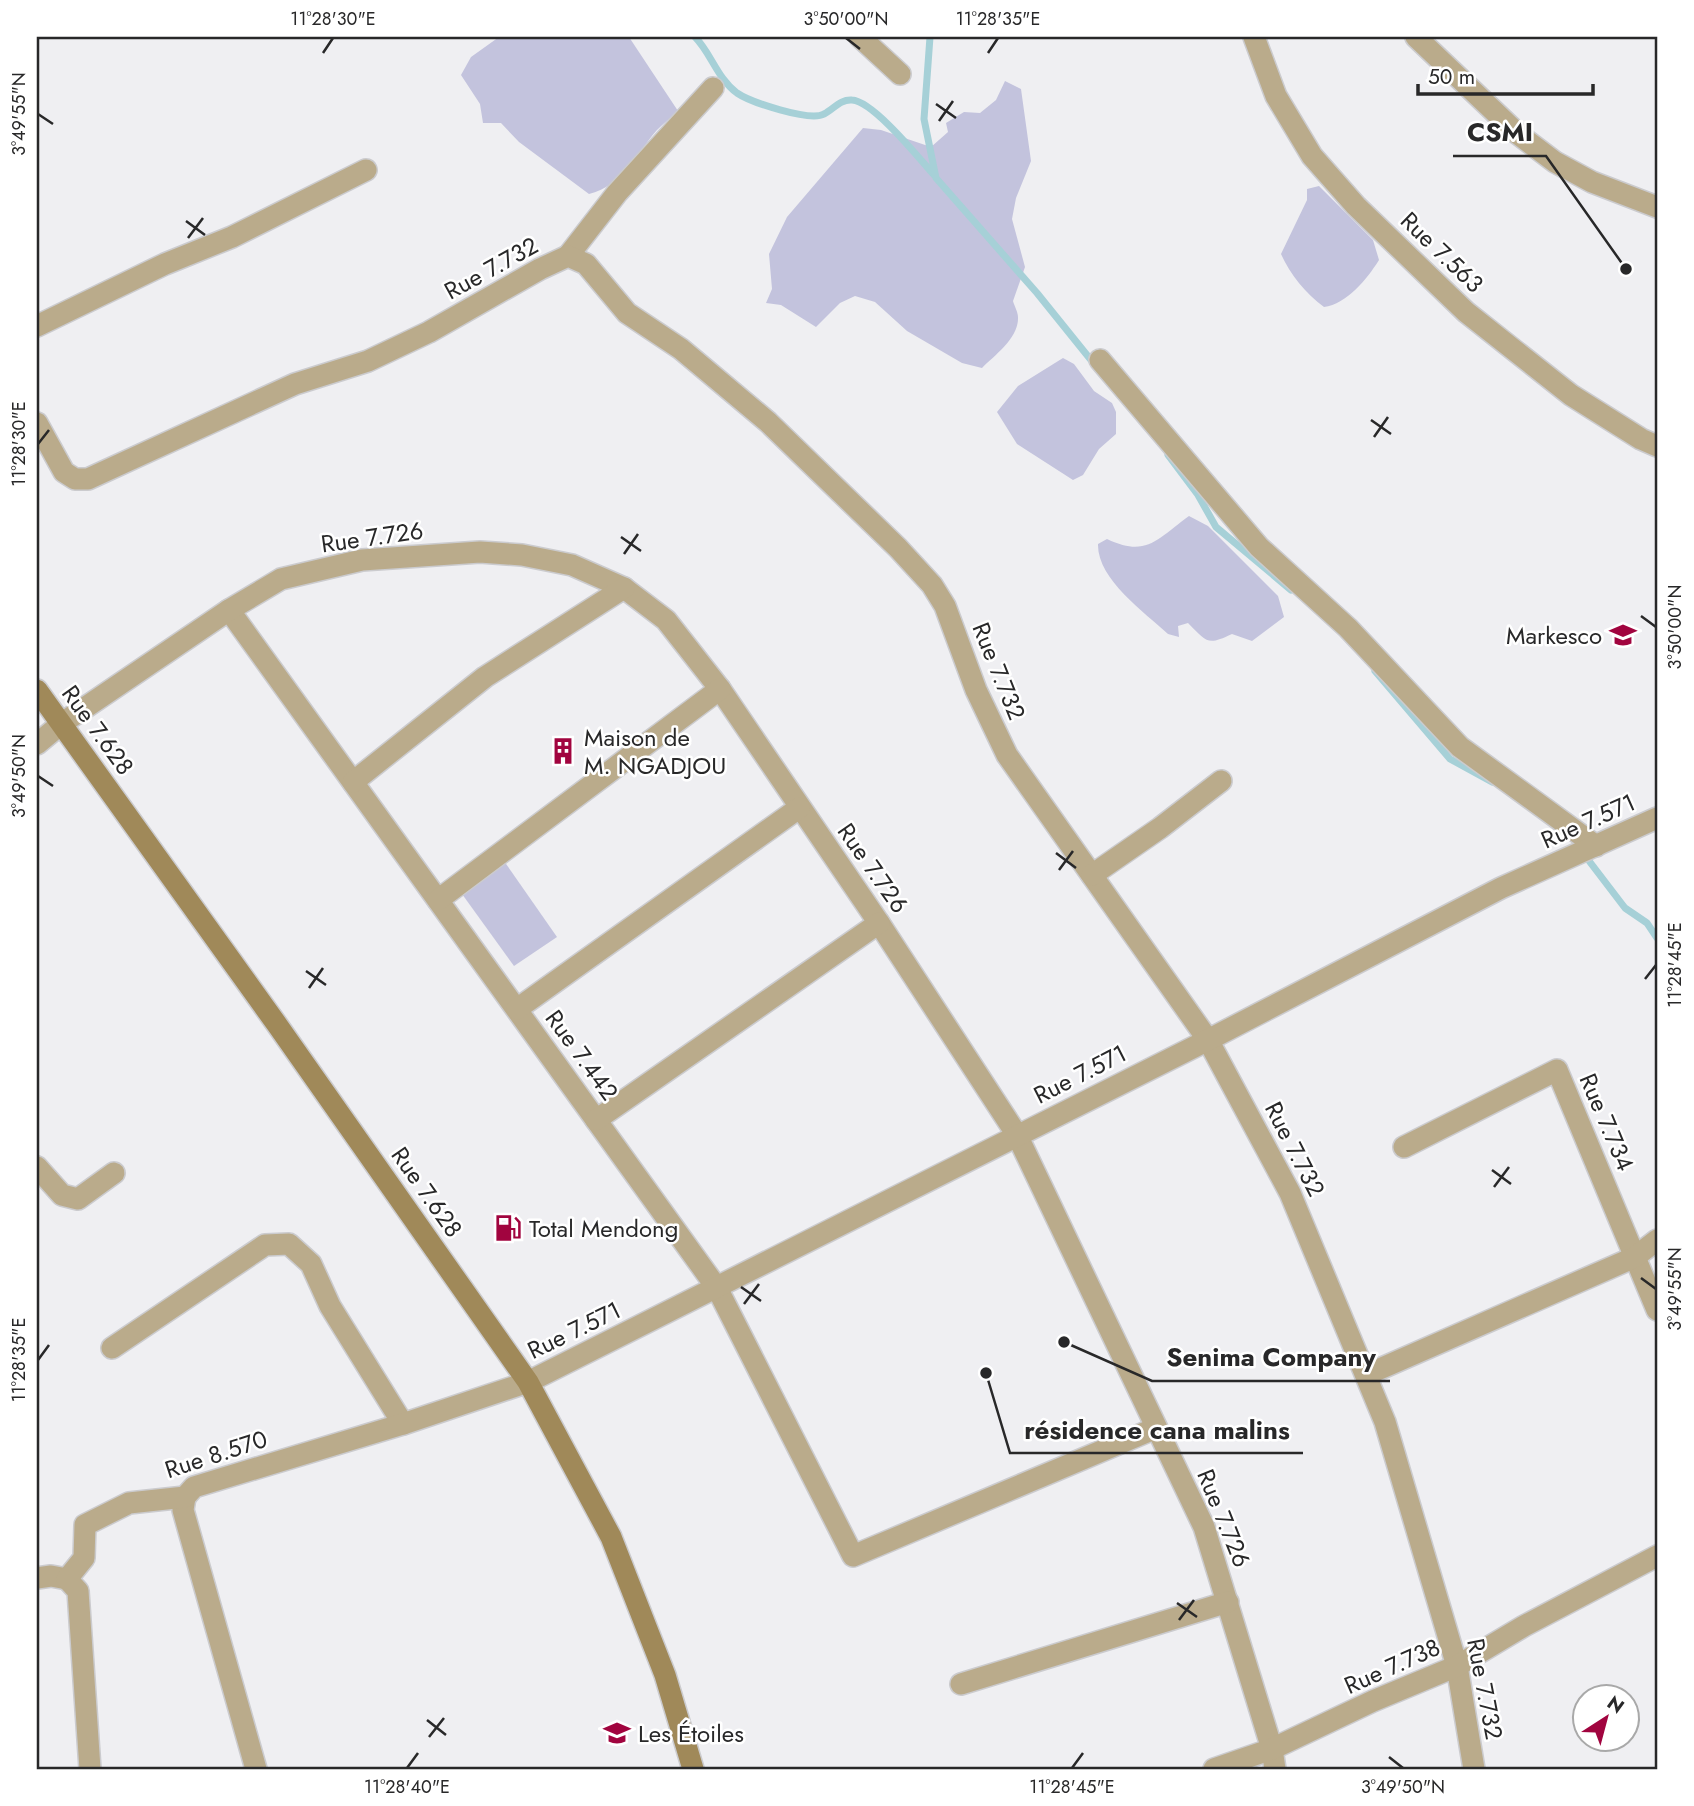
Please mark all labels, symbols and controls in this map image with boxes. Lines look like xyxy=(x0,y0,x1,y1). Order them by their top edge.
text: 11°28'30"E xyxy=(290,6,376,32)
text: 3°50'00"N xyxy=(804,6,888,32)
text: 11°28'35"E xyxy=(956,6,1040,32)
scale bar xyxy=(1418,52,1592,96)
text: 50 m xyxy=(1428,62,1475,92)
text: 3°49'55"N xyxy=(6,72,32,156)
callout: CSMI xyxy=(1453,109,1546,156)
text: CSMI xyxy=(1467,113,1533,151)
street label: Rue 7.563 xyxy=(1393,203,1491,301)
street label: Rue 7.732 xyxy=(438,228,544,308)
text: 11°28'30"E xyxy=(6,401,32,487)
street label: Rue 7.726 xyxy=(319,512,425,562)
text: 3°50'00"N xyxy=(1662,585,1688,669)
street label: Rue 7.732 xyxy=(964,617,1034,725)
place label: Markesco xyxy=(1506,618,1602,653)
school or university icon: Markesco xyxy=(1608,620,1638,650)
street label: Rue 7.628 xyxy=(53,678,143,782)
place label: Maison de M. NGADJOU xyxy=(584,720,726,783)
text: 3°49'50"N xyxy=(6,734,32,818)
building icon: Maison de M. NGADJOU xyxy=(548,736,578,766)
street label: Rue 7.571 xyxy=(1535,785,1641,857)
street label: Rue 7.726 xyxy=(829,816,917,920)
text: 11°28'45"E xyxy=(1662,922,1688,1008)
street label: Rue 7.442 xyxy=(537,1002,627,1108)
street label: Rue 7.571 xyxy=(1028,1036,1132,1112)
street label: Rue 7.734 xyxy=(1571,1068,1643,1176)
street label: Rue 7.732 xyxy=(1256,1095,1334,1203)
street label: Rue 7.628 xyxy=(383,1140,471,1244)
place label: Total Mendong xyxy=(529,1211,678,1246)
fuel station icon: Total Mendong xyxy=(493,1213,523,1243)
text: 3°49'55"N xyxy=(1662,1247,1688,1331)
street label: Rue 7.571 xyxy=(521,1292,627,1368)
text: 11°28'35"E xyxy=(6,1318,32,1402)
callout: Senima Company xyxy=(1152,1334,1390,1381)
text: Senima Company xyxy=(1166,1338,1376,1376)
callout: résidence cana malins xyxy=(1010,1406,1303,1453)
text: résidence cana malins xyxy=(1024,1411,1290,1449)
street label: Rue 8.570 xyxy=(160,1421,272,1487)
street label: Rue 7.726 xyxy=(1188,1464,1260,1572)
street label: Rue 7.738 xyxy=(1338,1629,1446,1703)
street label: Rue 7.732 xyxy=(1458,1635,1512,1743)
north arrow xyxy=(1572,1684,1642,1754)
text: N xyxy=(1602,1689,1630,1720)
place label: Les Étoiles xyxy=(638,1716,744,1751)
school or university icon: Les Étoiles xyxy=(602,1718,632,1748)
text: 11°28'40"E xyxy=(364,1774,450,1800)
text: 11°28'45"E xyxy=(1029,1774,1115,1800)
text: 3°49'50"N xyxy=(1361,1774,1445,1800)

